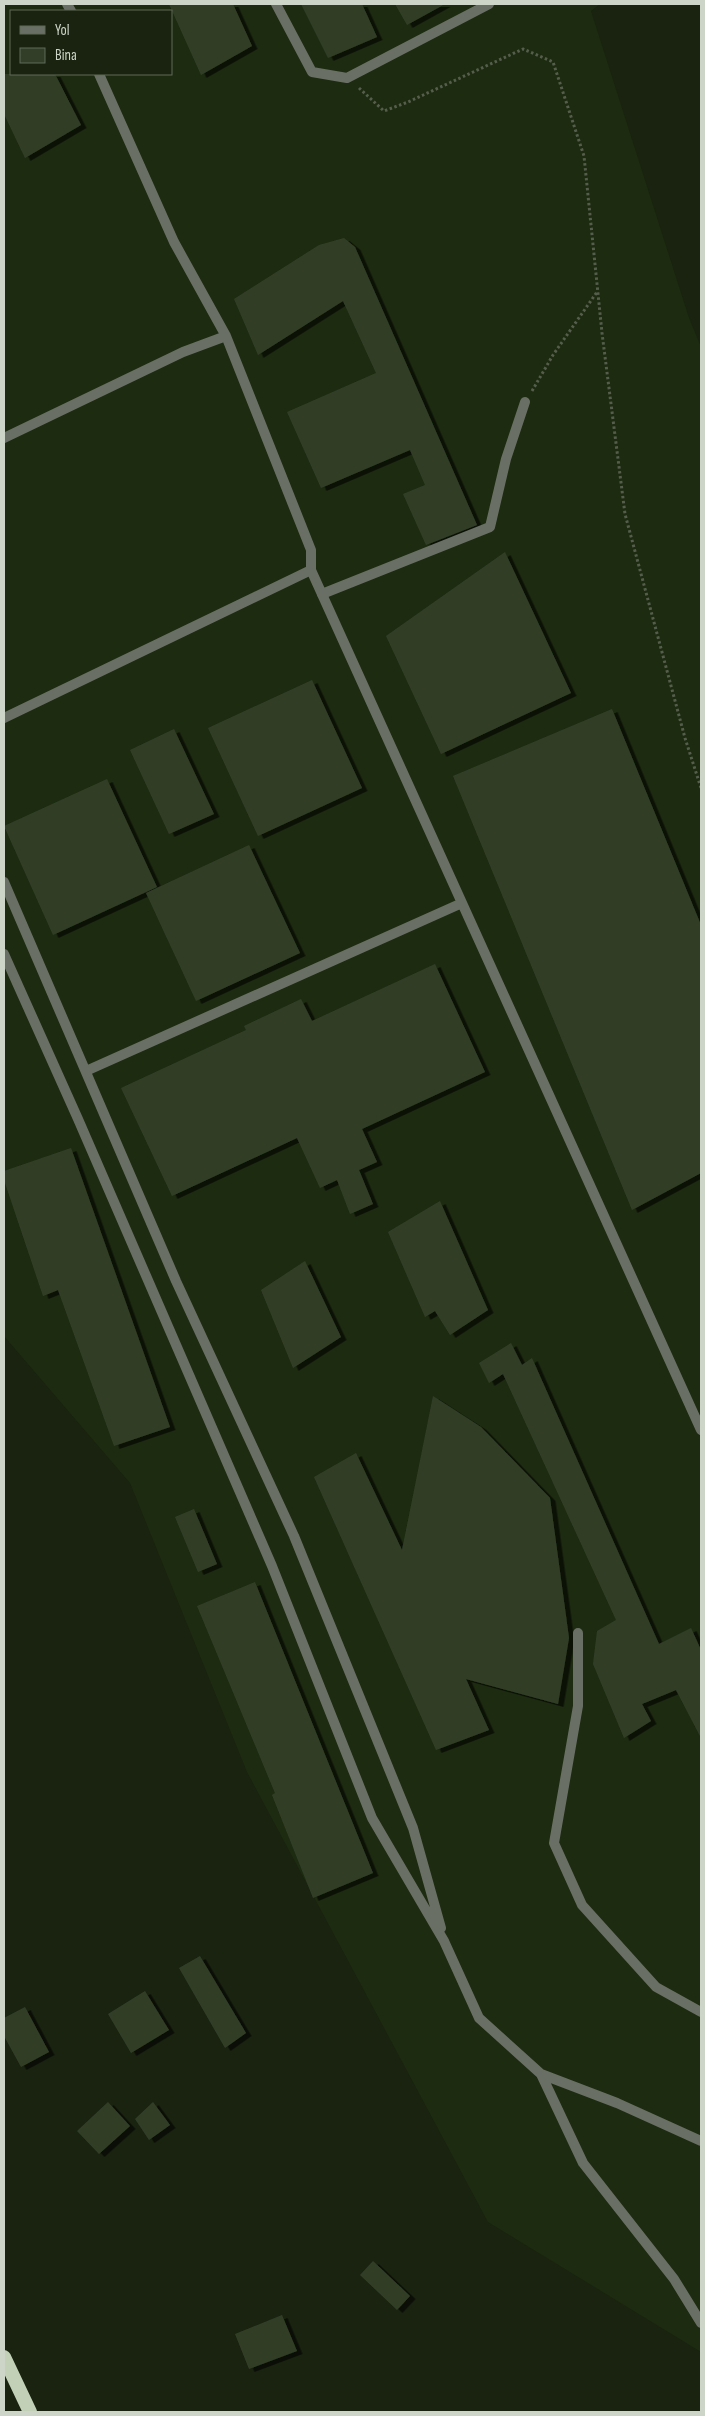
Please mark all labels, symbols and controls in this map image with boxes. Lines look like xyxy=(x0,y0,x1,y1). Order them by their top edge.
legend xyxy=(10,10,172,75)
text: Yol xyxy=(55,21,70,40)
text: Bina xyxy=(55,46,77,65)

